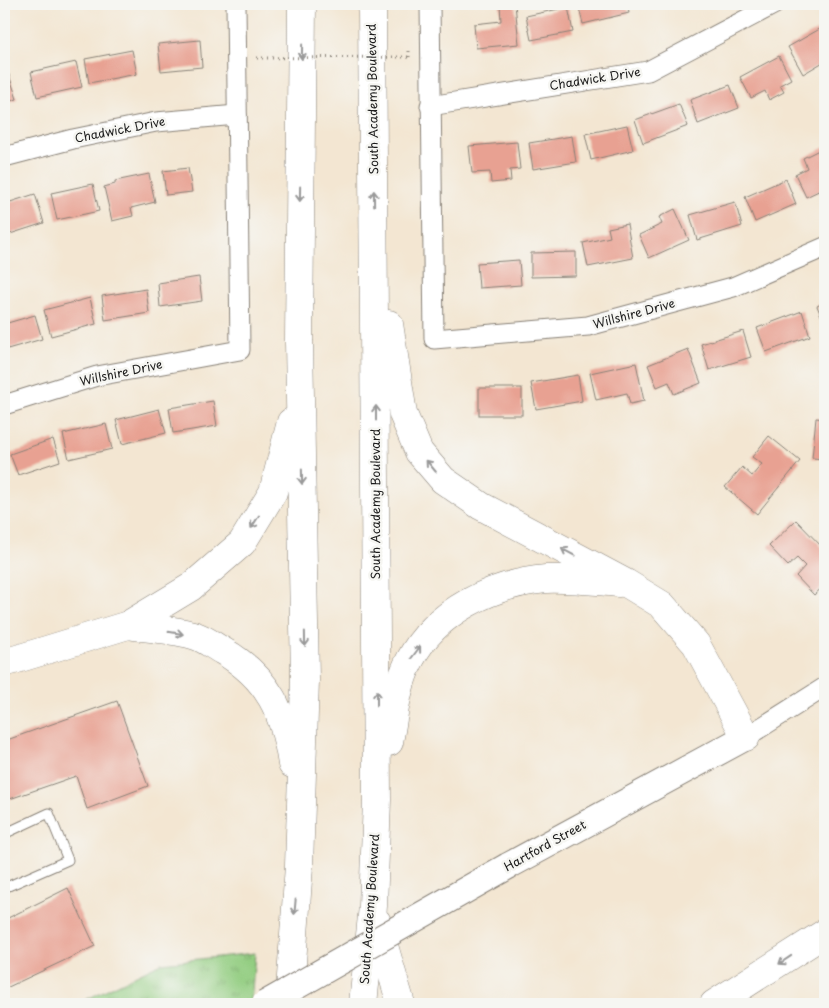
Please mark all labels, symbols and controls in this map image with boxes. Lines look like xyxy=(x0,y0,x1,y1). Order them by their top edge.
street label: South Academy Boulevard xyxy=(362,23,382,175)
one-way arrow xyxy=(297,44,307,60)
street label: Chadwick Drive xyxy=(548,62,642,94)
street label: Chadwick Drive xyxy=(73,111,167,147)
one-way arrow xyxy=(295,186,305,202)
one-way arrow xyxy=(369,191,379,207)
street label: Willshire Drive xyxy=(591,293,677,333)
street label: Willshire Drive xyxy=(78,354,164,390)
one-way arrow xyxy=(371,406,381,422)
street label: South Academy Boulevard xyxy=(366,428,384,579)
one-way arrow xyxy=(426,460,437,473)
one-way arrow xyxy=(297,469,306,485)
one-way arrow xyxy=(250,514,260,528)
one-way arrow xyxy=(560,547,575,557)
one-way arrow xyxy=(168,628,184,638)
one-way arrow xyxy=(300,631,309,647)
one-way arrow xyxy=(411,645,421,659)
one-way arrow xyxy=(372,691,382,707)
street label: Hartford Street xyxy=(500,815,589,875)
street label: South Academy Boulevard xyxy=(355,832,383,985)
one-way arrow xyxy=(291,898,300,914)
one-way arrow xyxy=(778,955,792,965)

